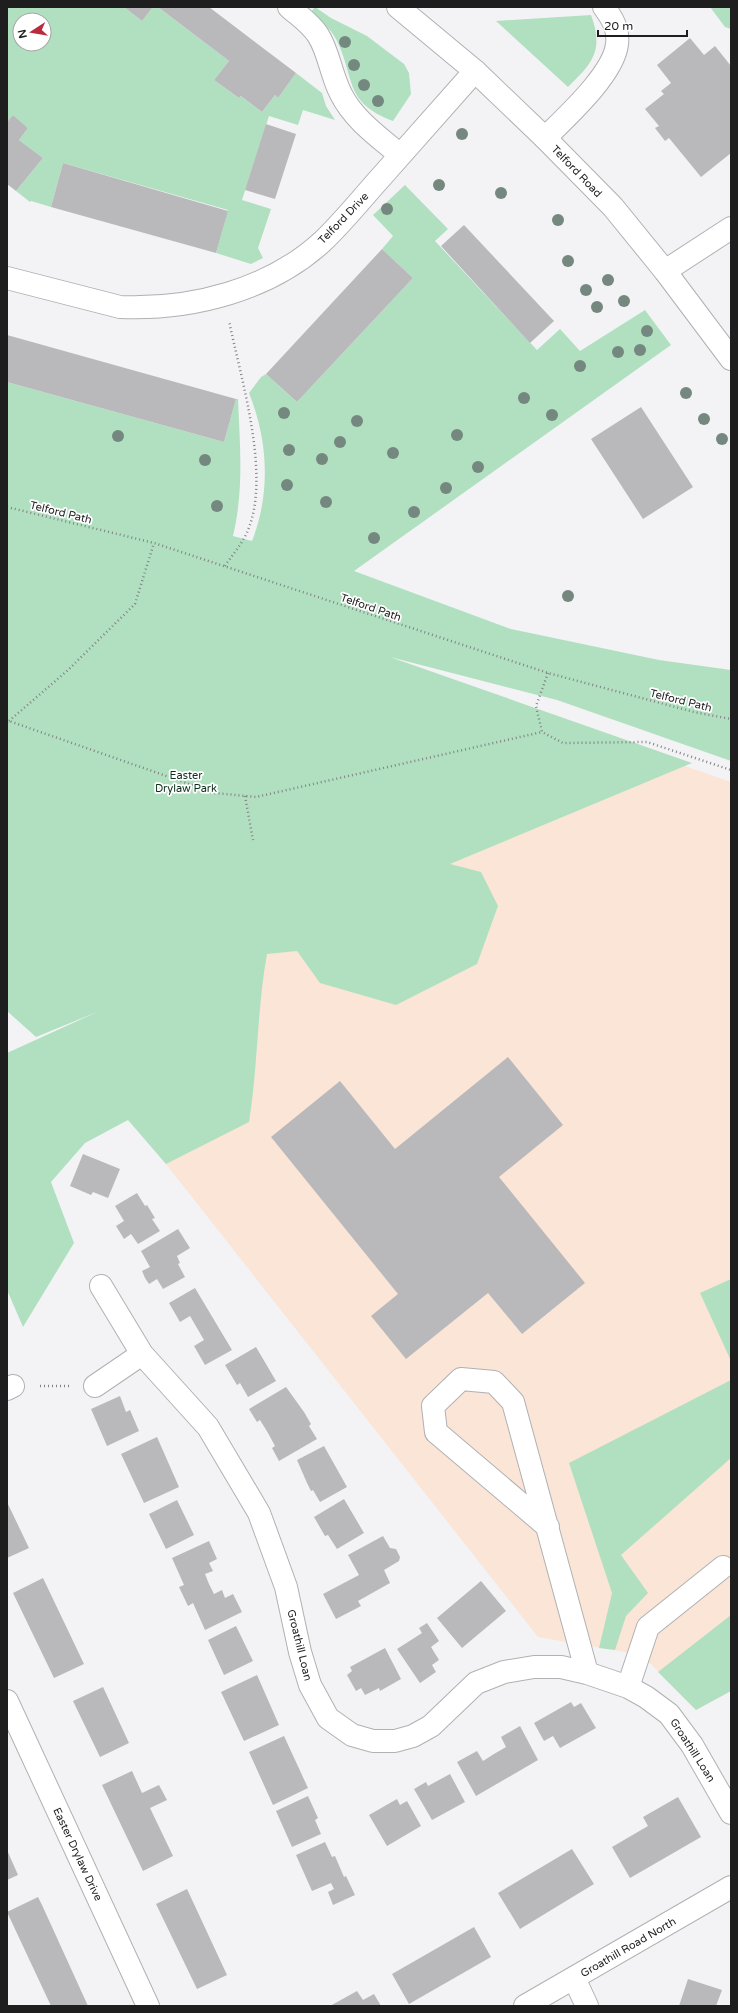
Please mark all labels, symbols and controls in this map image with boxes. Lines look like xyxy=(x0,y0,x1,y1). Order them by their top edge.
north arrow xyxy=(12,12,52,52)
scale bar xyxy=(598,12,687,38)
text: 20 m xyxy=(604,19,633,33)
text: N xyxy=(15,28,30,40)
street label: Telford Road xyxy=(549,143,605,200)
street label: Telford Drive xyxy=(316,190,371,247)
street label: Telford Path xyxy=(29,499,93,526)
street label: Telford Path xyxy=(339,591,403,624)
street label: Telford Path xyxy=(649,687,713,714)
park label: Easter Drylaw Park xyxy=(155,769,217,795)
street label: Groathill Loan xyxy=(284,1608,315,1682)
street label: Groathill Loan xyxy=(667,1716,718,1784)
street label: Easter Drylaw Drive xyxy=(50,1805,105,1903)
street label: Groathill Road North xyxy=(578,1915,678,1980)

